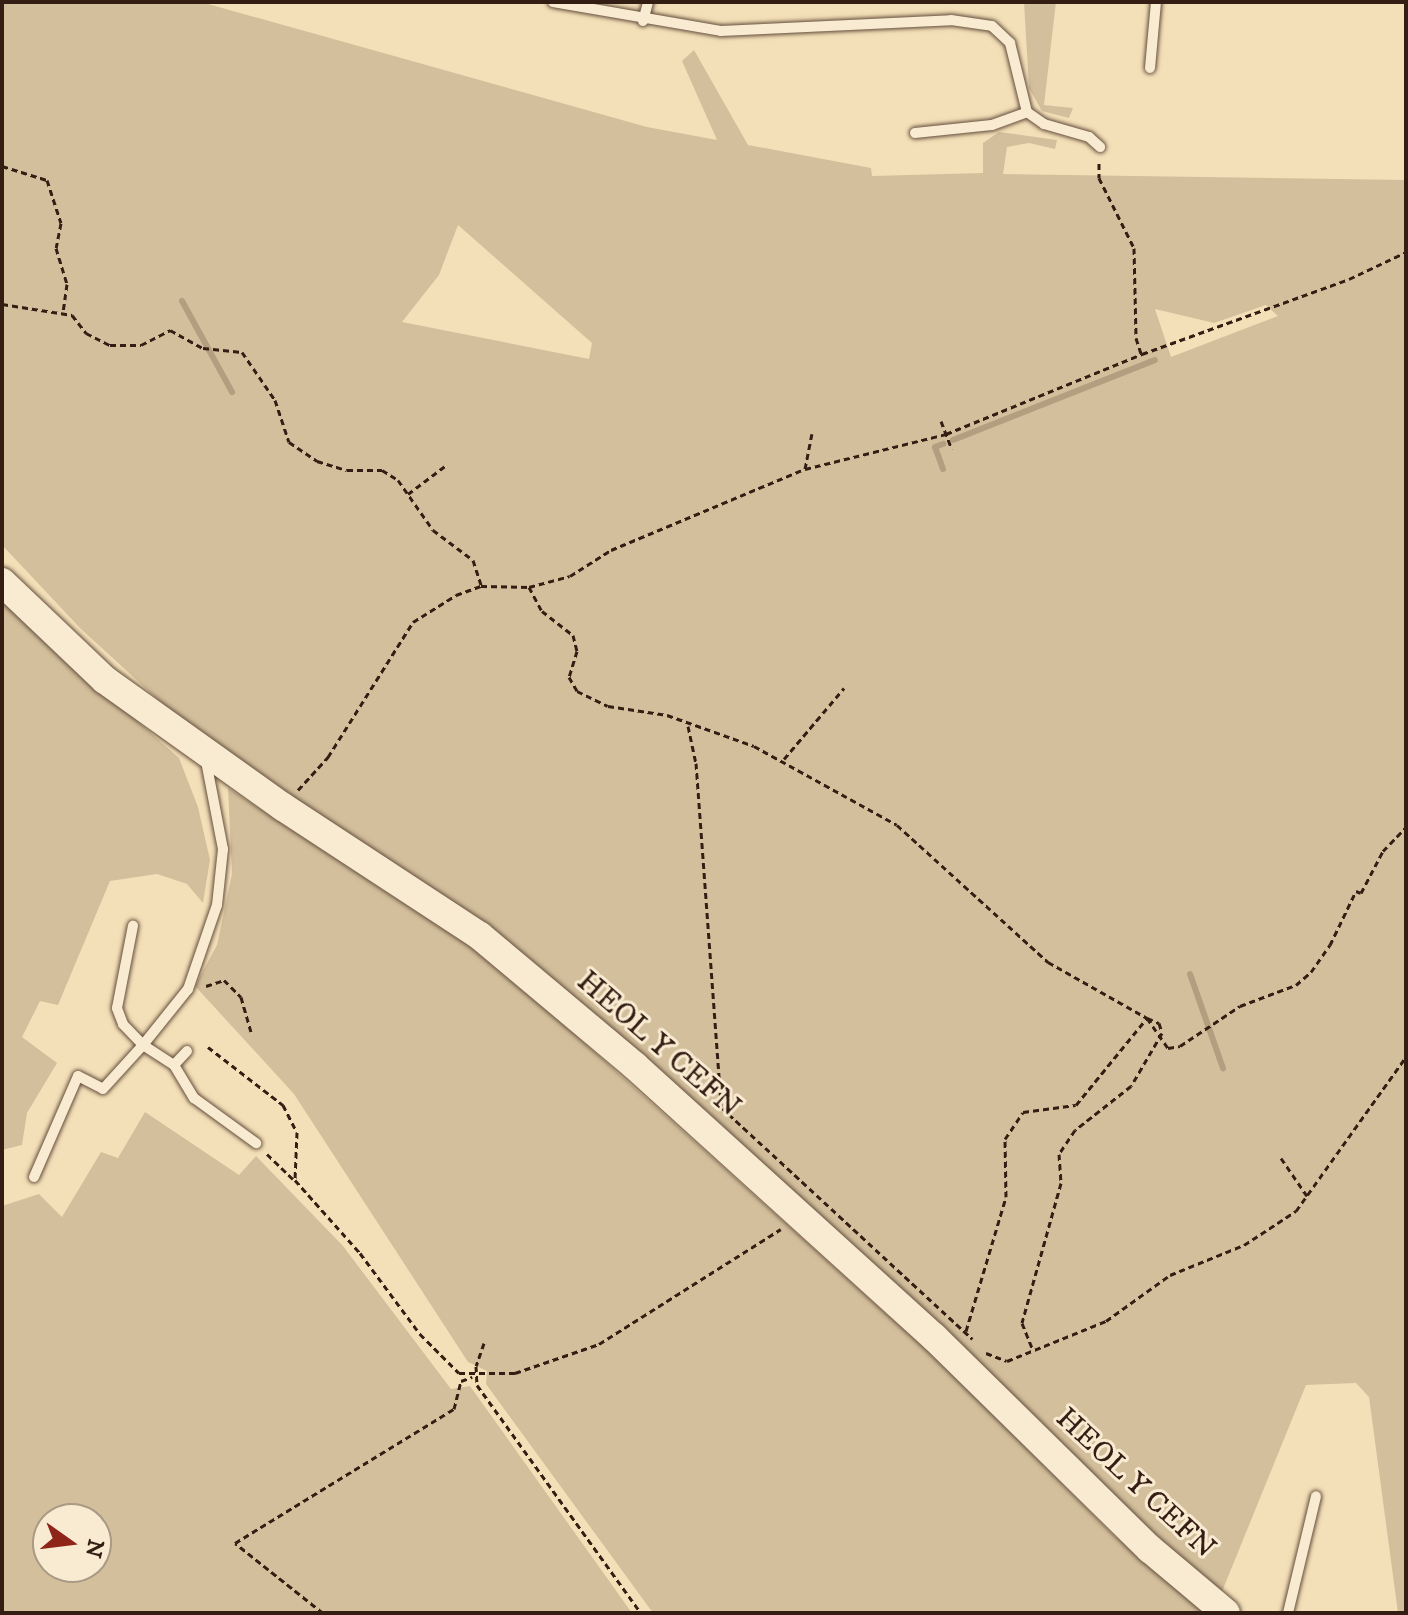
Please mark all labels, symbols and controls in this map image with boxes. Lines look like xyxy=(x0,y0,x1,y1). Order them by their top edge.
street label: HEOL Y CEFN xyxy=(569,964,747,1126)
street label: HEOL Y CEFN xyxy=(1048,1401,1222,1567)
north arrow xyxy=(32,1503,112,1583)
text: N xyxy=(79,1536,109,1560)

